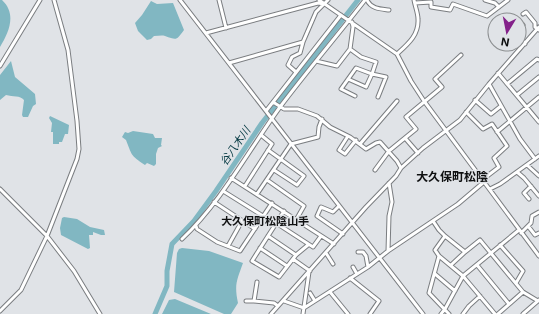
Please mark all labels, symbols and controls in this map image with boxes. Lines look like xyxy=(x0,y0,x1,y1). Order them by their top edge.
north arrow xyxy=(487,12,527,52)
text: N xyxy=(500,34,511,49)
water label: 谷八木川 xyxy=(217,123,254,168)
district label: 大久保町松陰 xyxy=(416,169,488,184)
district label: 大久保町松陰山手 xyxy=(221,214,309,228)

